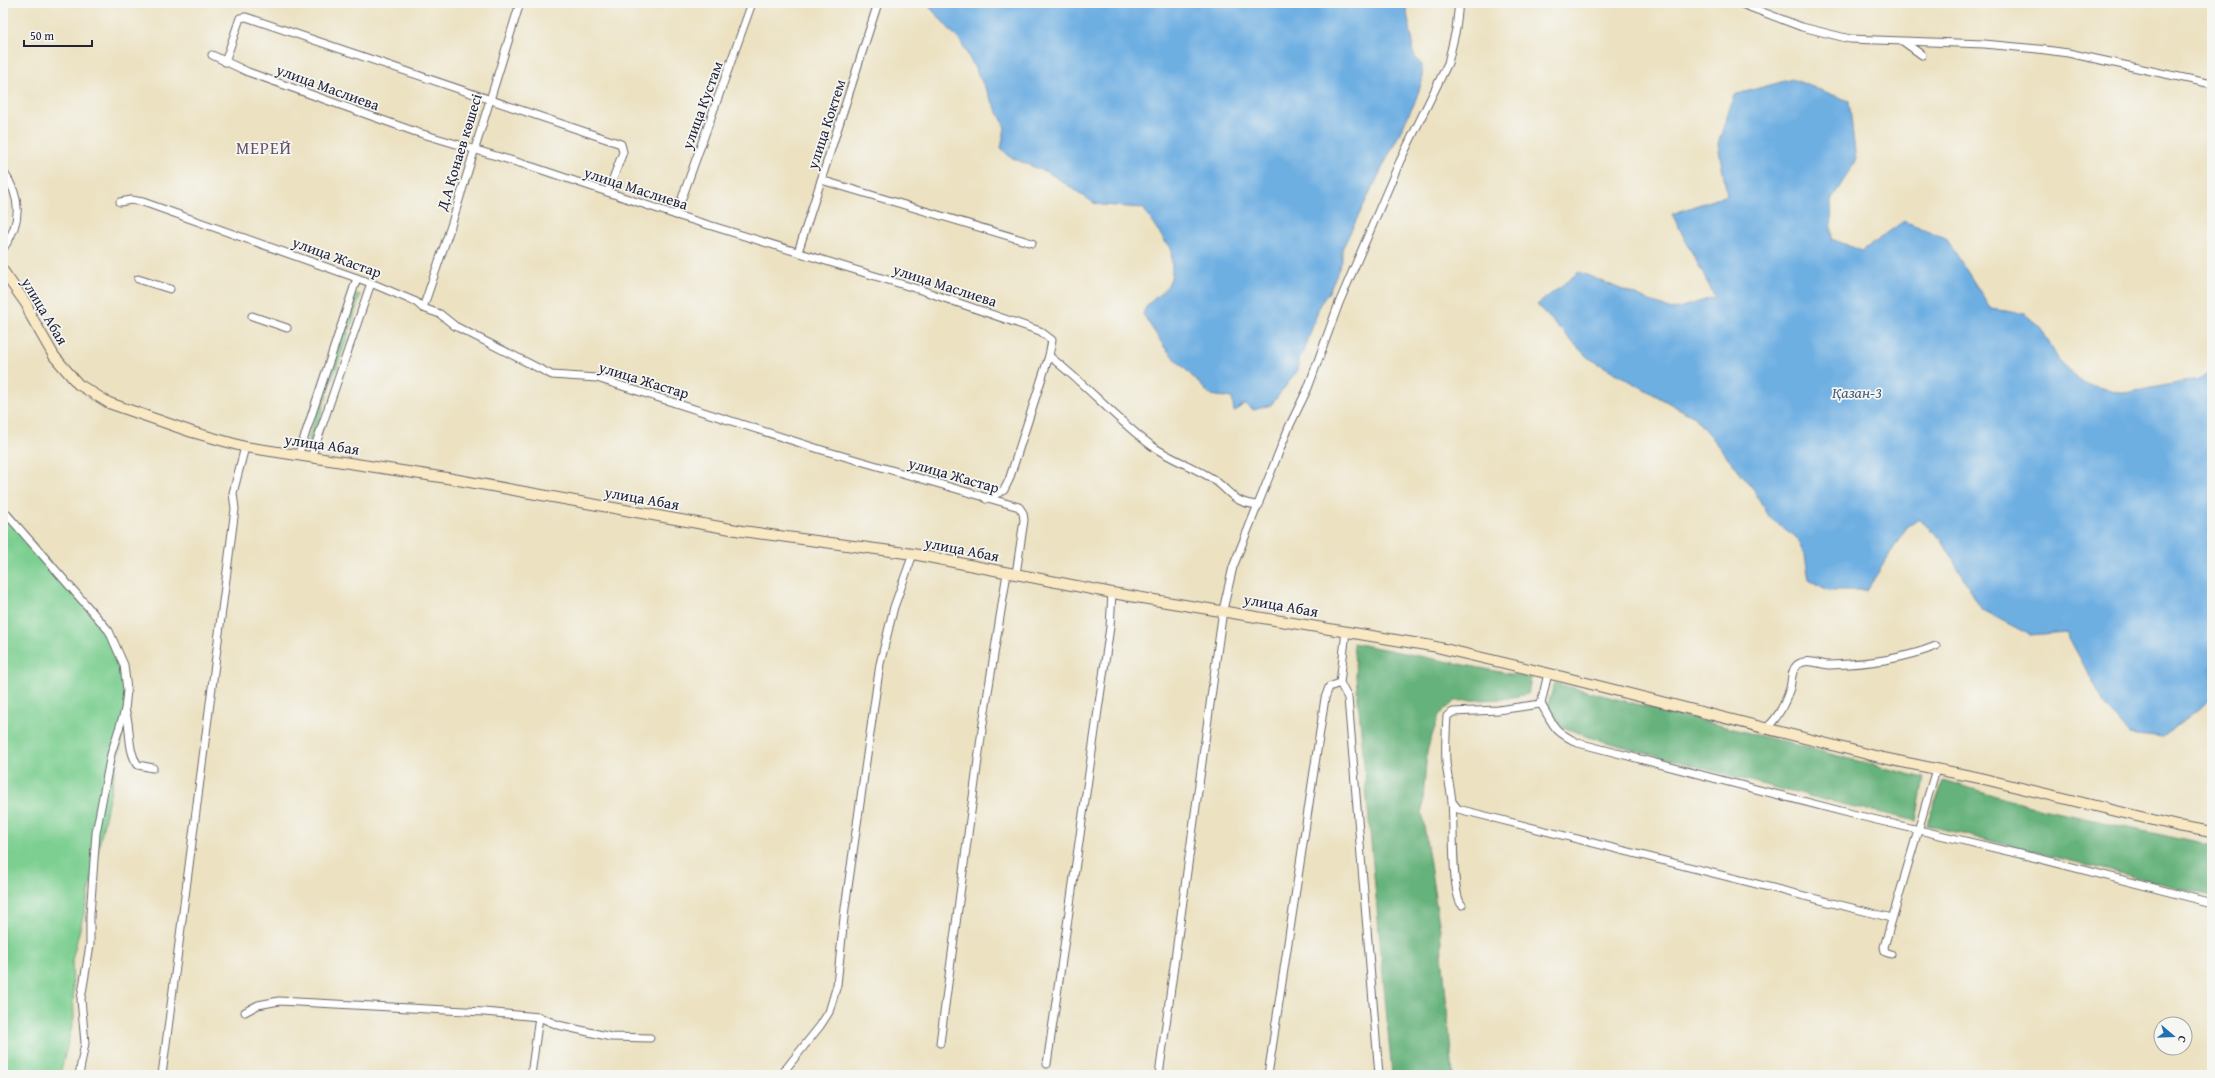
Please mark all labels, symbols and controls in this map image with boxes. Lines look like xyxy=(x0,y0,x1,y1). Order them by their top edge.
scale bar xyxy=(24,22,92,48)
text: 50 m xyxy=(30,27,54,44)
street label: улица Маслиева xyxy=(273,58,383,116)
street label: улица Кустам xyxy=(676,58,728,153)
street label: улица Коктем xyxy=(801,76,851,173)
street label: Д.А Қонаев көшесі xyxy=(431,91,487,214)
district label: МЕРЕЙ xyxy=(236,135,292,160)
street label: улица Маслиева xyxy=(580,161,691,215)
street label: улица Жастар xyxy=(289,231,384,283)
street label: улица Маслиева xyxy=(889,258,1000,312)
street label: улица Абая xyxy=(16,272,74,349)
street label: улица Жастар xyxy=(595,356,692,404)
water label: Қазан-3 xyxy=(1832,380,1882,404)
street label: улица Абая xyxy=(282,428,361,460)
street label: улица Жастар xyxy=(905,452,1002,498)
street label: улица Абая xyxy=(602,481,681,515)
street label: улица Абая xyxy=(922,531,1001,567)
street label: улица Абая xyxy=(1241,588,1320,622)
north arrow xyxy=(2153,1016,2193,1056)
text: С xyxy=(2174,1034,2191,1045)

